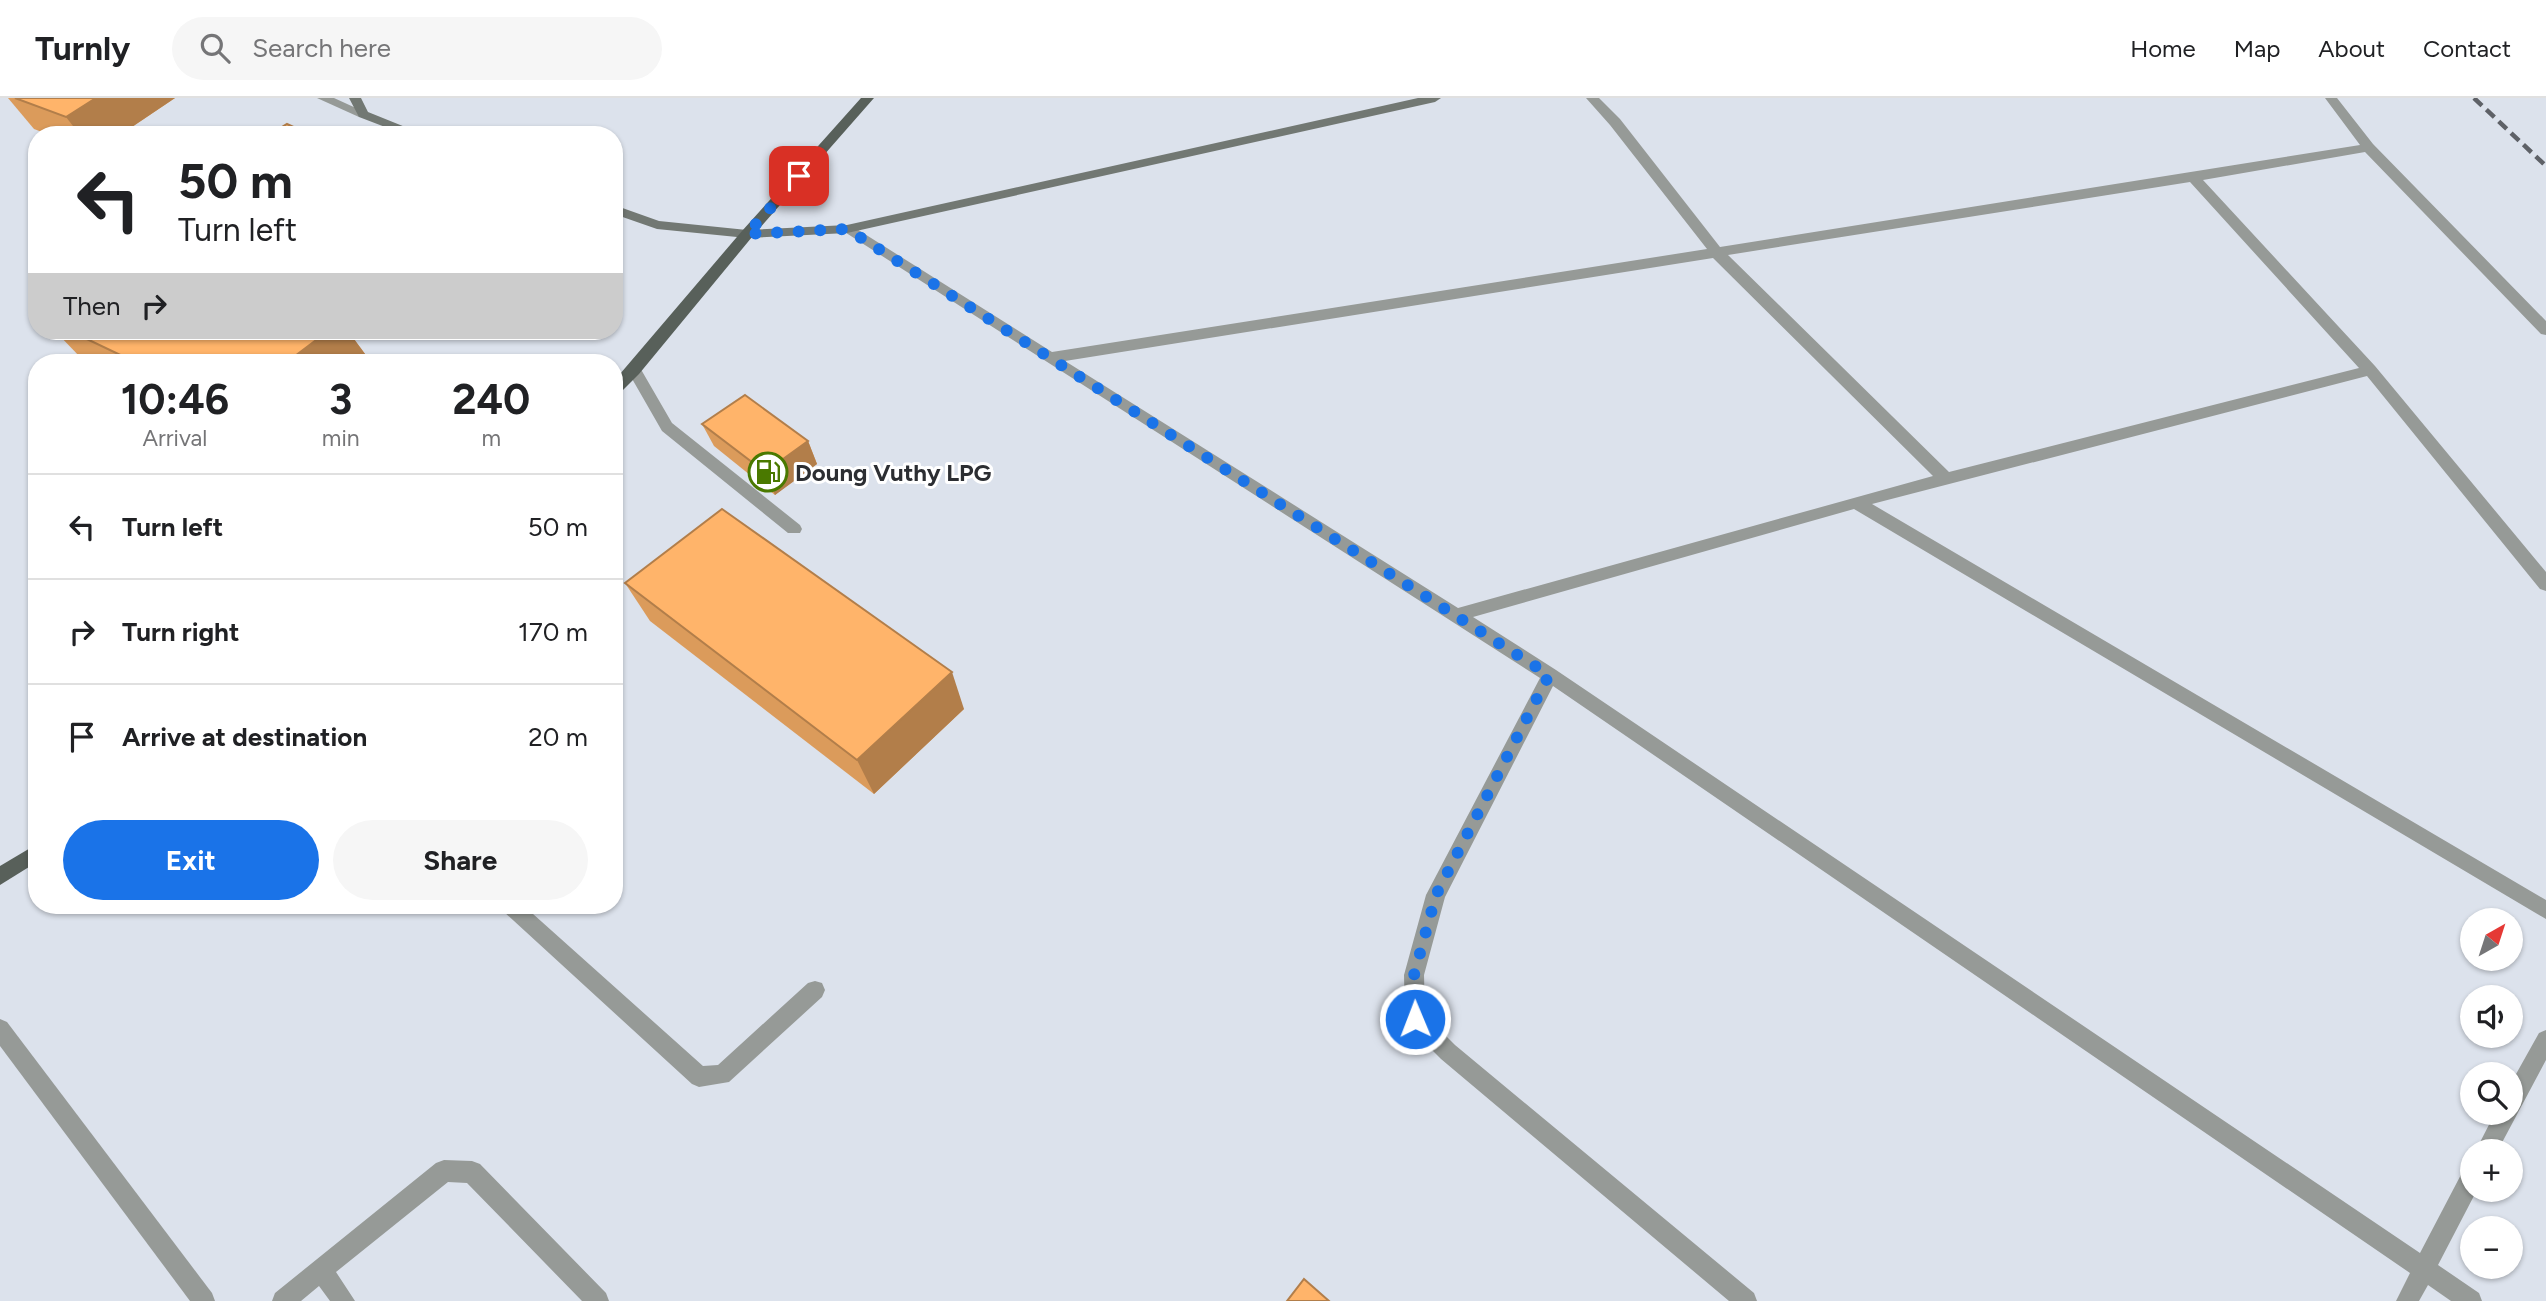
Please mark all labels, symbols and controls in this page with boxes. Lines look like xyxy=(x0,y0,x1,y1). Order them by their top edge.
search box xyxy=(172,17,662,80)
text: Turnly xyxy=(35,29,130,68)
icon: search xyxy=(196,29,234,67)
text: Search here xyxy=(252,32,391,64)
text: Home xyxy=(2130,34,2196,63)
text: Map xyxy=(2234,34,2280,63)
text: About xyxy=(2318,34,2385,63)
text: Contact xyxy=(2423,34,2511,63)
pin xyxy=(769,146,829,206)
text: 50 m xyxy=(178,151,293,210)
icon: left xyxy=(63,154,154,245)
icon: arrive xyxy=(780,157,818,195)
text: Turn left xyxy=(178,211,297,249)
icon: right xyxy=(135,287,173,325)
text: Then xyxy=(63,290,121,322)
text: 10:46 xyxy=(121,374,229,425)
text: 3 xyxy=(329,374,352,425)
text: 240 xyxy=(452,374,530,425)
text: Arrival xyxy=(142,424,207,452)
text: min xyxy=(322,424,360,452)
text: m xyxy=(481,424,501,452)
fuel station icon: Doung Vuthy LPG xyxy=(747,451,789,493)
place label: Doung Vuthy LPG xyxy=(795,458,992,487)
icon: left xyxy=(63,508,101,546)
text: Turn left xyxy=(122,511,223,543)
text: 50 m xyxy=(528,511,588,543)
icon: right xyxy=(63,613,101,651)
text: Turn right xyxy=(122,616,239,648)
text: 170 m xyxy=(518,616,588,648)
icon: arrive xyxy=(63,718,101,756)
text: Arrive at destination xyxy=(122,721,367,753)
text: 20 m xyxy=(528,721,588,753)
button: Exit xyxy=(63,820,319,900)
button: Share xyxy=(333,820,588,900)
north arrow xyxy=(2460,908,2524,971)
map controls xyxy=(2460,908,2523,1279)
position arrow xyxy=(1378,982,1452,1056)
button: sound xyxy=(2460,985,2523,1048)
button: search xyxy=(2460,1062,2523,1125)
button: + xyxy=(2460,1139,2523,1202)
button: − xyxy=(2460,1216,2523,1279)

